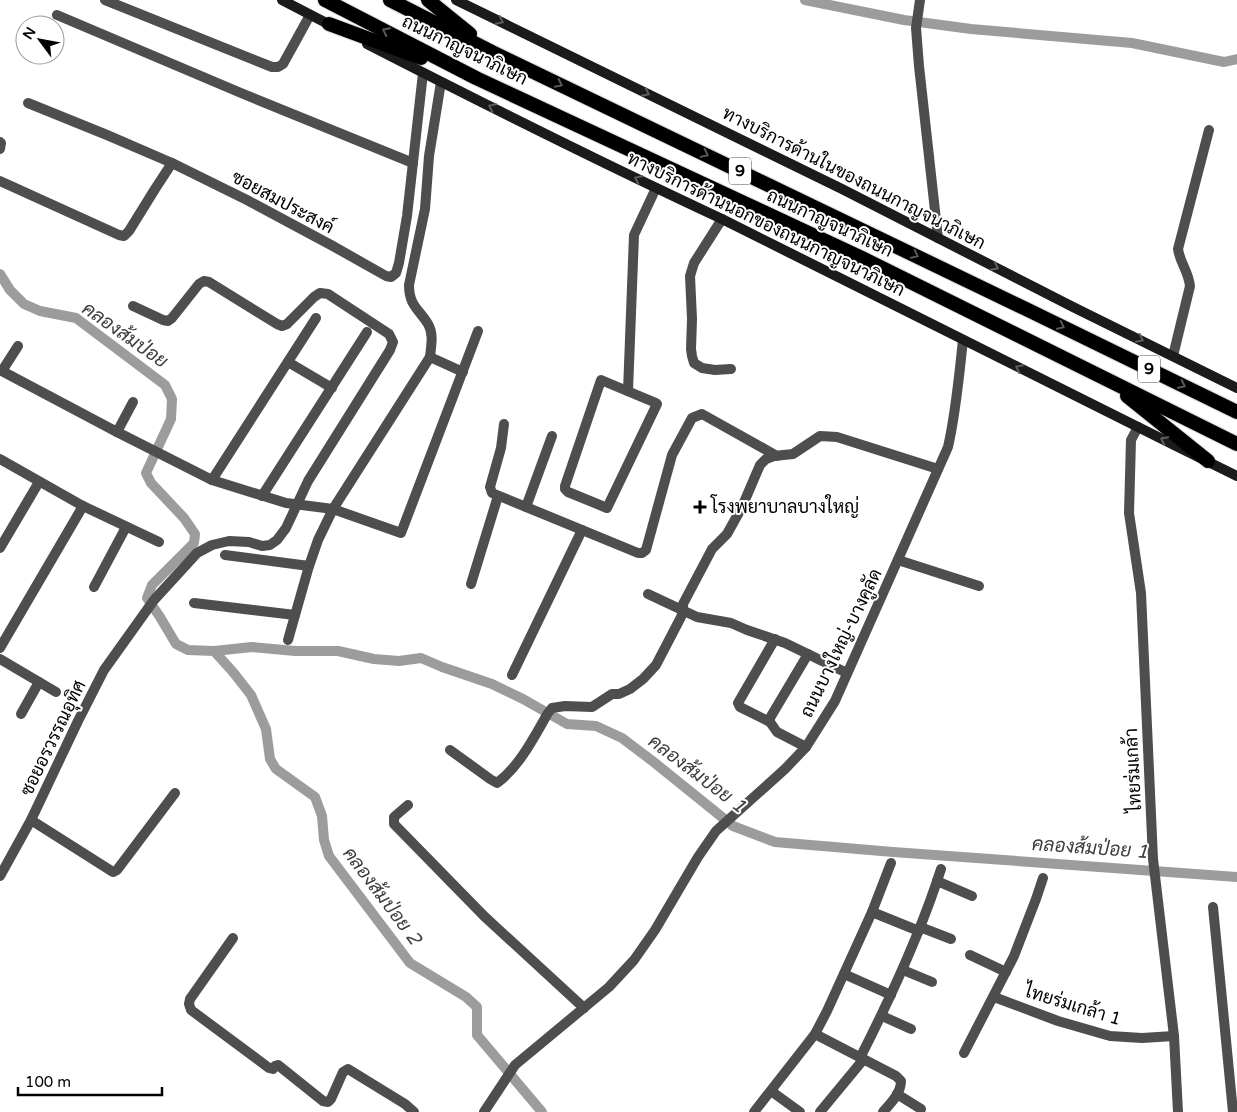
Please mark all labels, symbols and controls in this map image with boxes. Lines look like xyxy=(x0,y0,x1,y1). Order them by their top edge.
street label: ถนนกาญจนาภิเษก xyxy=(399,10,531,90)
north arrow xyxy=(15,15,65,65)
one-way arrow xyxy=(495,15,504,26)
text: N xyxy=(19,24,40,43)
one-way arrow xyxy=(382,27,391,37)
one-way arrow xyxy=(553,78,562,88)
one-way arrow xyxy=(641,87,650,97)
street label: ทางบริการด้านในของถนนกาญจนาภิเษก xyxy=(719,102,989,254)
one-way arrow xyxy=(488,103,497,113)
street label: ทางบริการด้านนอกของถนนกาญจนาภิเษก xyxy=(623,146,909,301)
one-way arrow xyxy=(700,148,709,159)
road number: 9 xyxy=(729,158,751,185)
street label: ซอยสมประสงค์ xyxy=(228,164,339,238)
one-way arrow xyxy=(634,175,643,185)
street label: ถนนกาญจนาภิเษก xyxy=(763,184,897,262)
one-way arrow xyxy=(910,249,919,259)
one-way arrow xyxy=(989,261,998,271)
water label: คลองส้มป่อย xyxy=(78,296,173,373)
one-way arrow xyxy=(1056,319,1065,330)
one-way arrow xyxy=(1135,333,1144,344)
road number: 9 xyxy=(1138,356,1160,382)
one-way arrow xyxy=(1015,363,1024,374)
one-way arrow xyxy=(1177,379,1186,389)
one-way arrow xyxy=(1160,436,1169,446)
place label: โรงพยาบาลบางใหญ่ xyxy=(710,494,859,518)
marker: โรงพยาบาลบางใหญ่ xyxy=(693,500,707,514)
street label: ถนนบางใหญ่-บางคูลัด xyxy=(794,564,888,722)
street label: ซอยอรวรรณอุทิศ xyxy=(15,677,91,800)
street label: ไทยร่มเกล้า xyxy=(1118,727,1146,815)
water label: คลองส้มป่อย 1 xyxy=(644,729,751,818)
water label: คลองส้มป่อย 1 xyxy=(1031,831,1149,863)
water label: คลองส้มป่อย 2 xyxy=(338,842,429,951)
street label: ไทยร่มเกล้า 1 xyxy=(1020,977,1125,1030)
scale bar xyxy=(18,1064,161,1096)
text: 100 m xyxy=(25,1073,71,1091)

